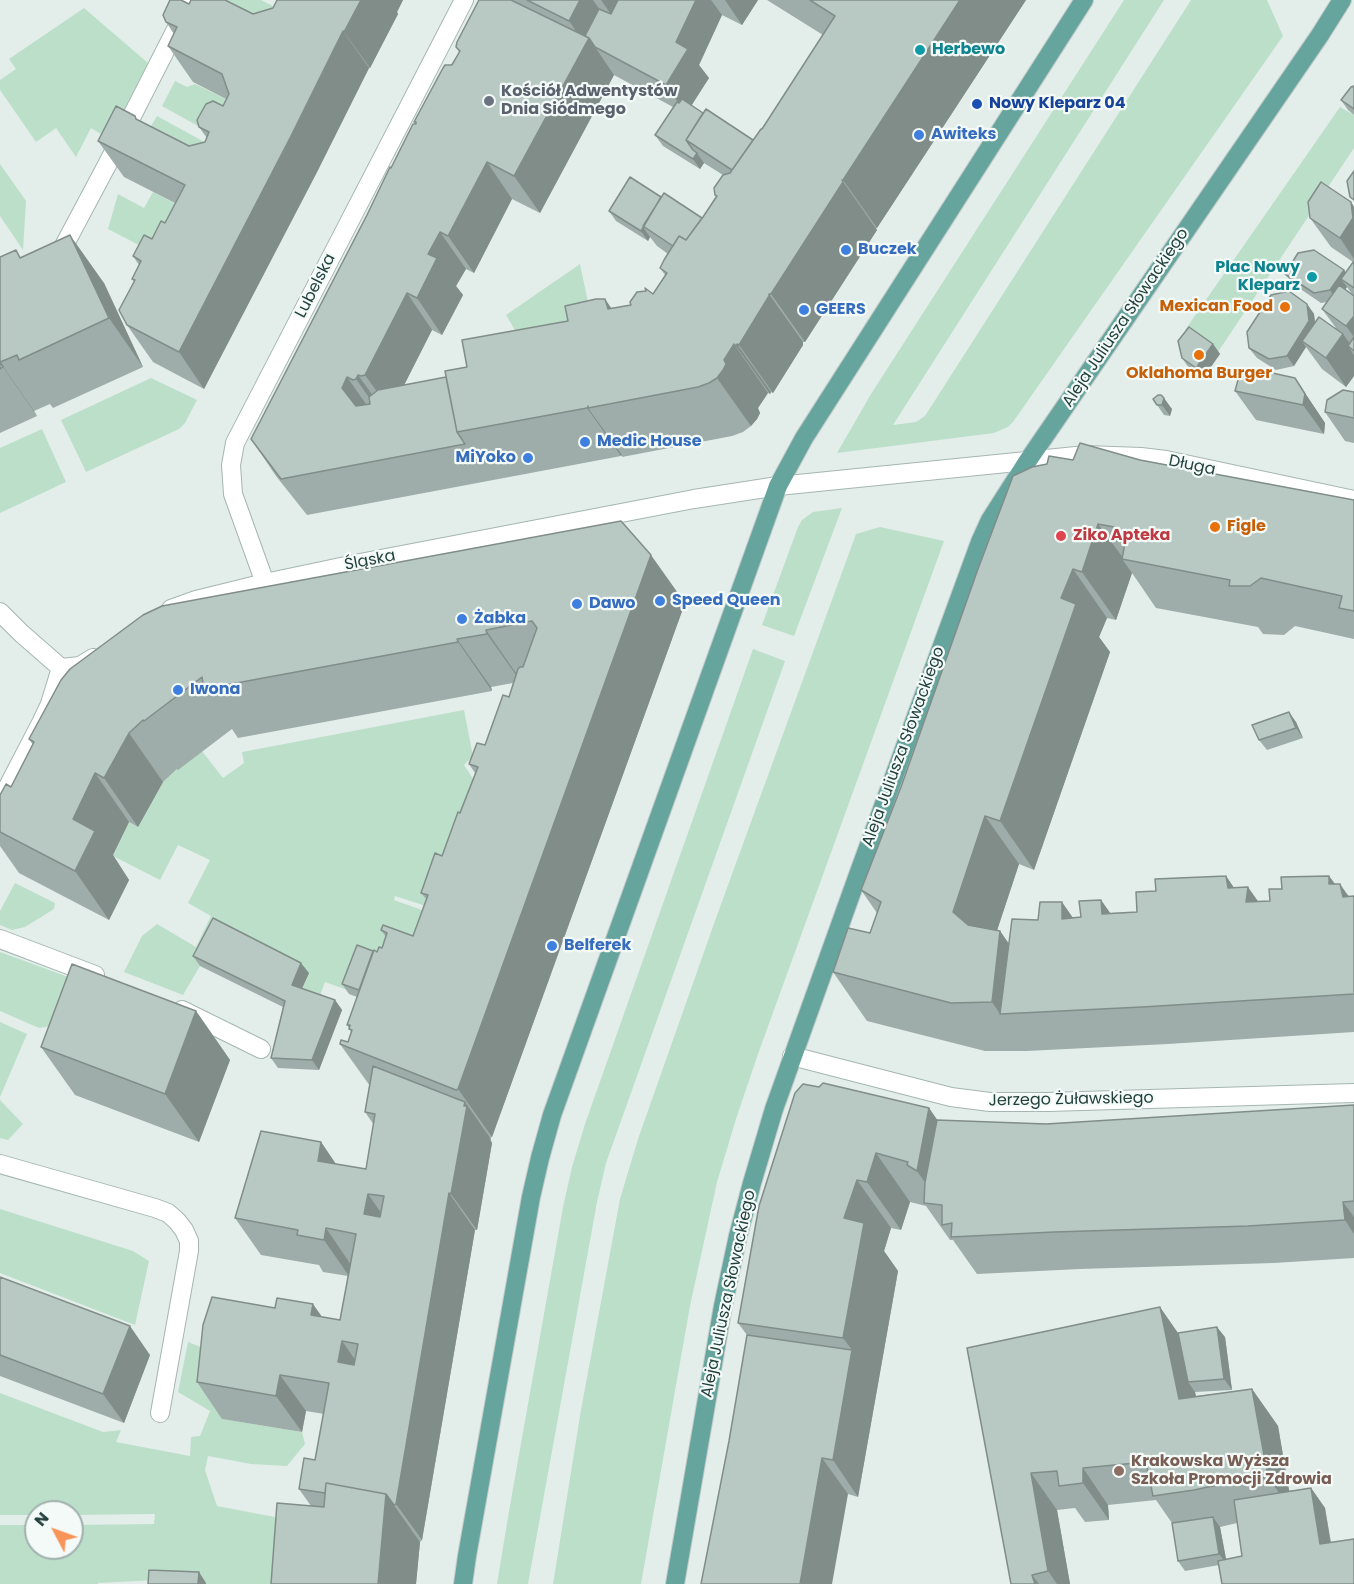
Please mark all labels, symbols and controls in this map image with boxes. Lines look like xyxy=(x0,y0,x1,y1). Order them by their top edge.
place label: Herbewo xyxy=(932,40,1005,60)
marker: Herbewo xyxy=(913,43,927,57)
place label: Kościół Adwentystów Dnia Siódmego xyxy=(501,82,678,120)
marker: Kościół Adwentystów Dnia Siódmego xyxy=(482,94,496,108)
place label: Nowy Kleparz 04 xyxy=(989,94,1125,114)
marker: Nowy Kleparz 04 xyxy=(970,97,984,111)
place label: Awiteks xyxy=(931,125,997,145)
marker: Awiteks xyxy=(912,128,926,142)
street label: Aleja Juliusza Słowackiego xyxy=(1059,225,1193,411)
place label: Buczek xyxy=(858,240,917,260)
marker: Buczek xyxy=(839,243,853,257)
street label: Lubelska xyxy=(292,251,340,321)
place label: Plac Nowy Kleparz xyxy=(1215,258,1300,296)
marker: Plac Nowy Kleparz xyxy=(1305,270,1319,284)
place label: Mexican Food xyxy=(1160,297,1273,317)
place label: GEERS xyxy=(816,300,866,320)
marker: Mexican Food xyxy=(1278,300,1292,314)
marker: GEERS xyxy=(797,303,811,317)
marker: Oklahoma Burger xyxy=(1192,348,1206,362)
place label: Oklahoma Burger xyxy=(1126,364,1272,384)
place label: Medic House xyxy=(597,432,702,452)
marker: Medic House xyxy=(578,435,592,449)
place label: MiYoko xyxy=(456,448,516,468)
marker: MiYoko xyxy=(521,451,535,465)
street label: Długa xyxy=(1167,452,1217,480)
place label: Figle xyxy=(1227,517,1266,537)
marker: Figle xyxy=(1208,520,1222,534)
place label: Ziko Apteka xyxy=(1073,526,1170,546)
marker: Ziko Apteka xyxy=(1054,529,1068,543)
street label: Śląska xyxy=(343,547,397,575)
place label: Speed Queen xyxy=(672,591,781,611)
place label: Dawo xyxy=(589,594,636,614)
marker: Speed Queen xyxy=(653,594,667,608)
marker: Dawo xyxy=(570,597,584,611)
place label: Żabka xyxy=(474,609,526,629)
marker: Żabka xyxy=(455,612,469,626)
street label: Aleja Juliusza Słowackiego xyxy=(859,644,949,850)
place label: Iwona xyxy=(190,680,240,700)
marker: Iwona xyxy=(171,683,185,697)
place label: Belferek xyxy=(564,936,631,956)
marker: Belferek xyxy=(545,939,559,953)
street label: Jerzego Żuławskiego xyxy=(988,1089,1154,1111)
street label: Aleja Juliusza Słowackiego xyxy=(698,1188,760,1400)
place label: Krakowska Wyższa Szkoła Promocji Zdrowia xyxy=(1131,1452,1332,1490)
marker: Krakowska Wyższa Szkoła Promocji Zdrowia xyxy=(1112,1464,1126,1478)
north arrow xyxy=(24,1500,84,1560)
text: N xyxy=(29,1507,54,1531)

